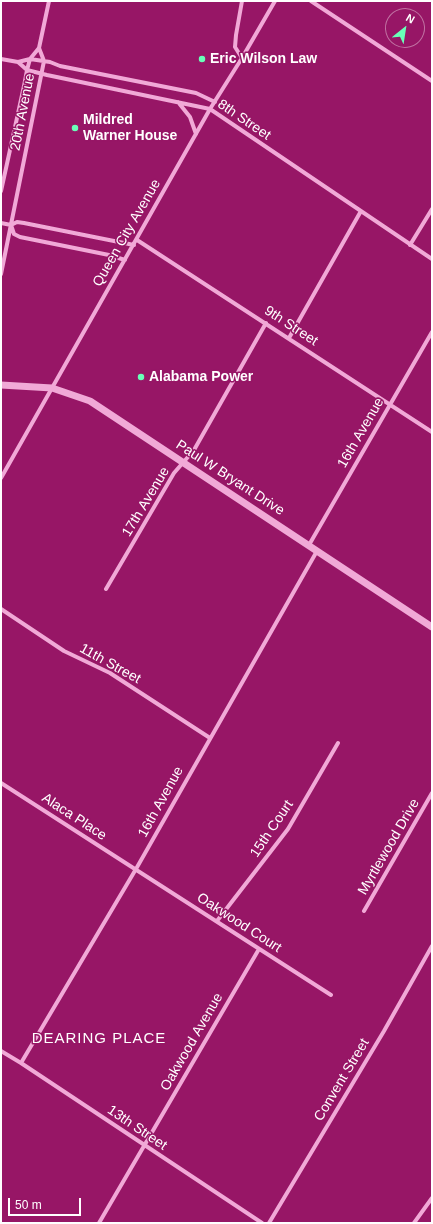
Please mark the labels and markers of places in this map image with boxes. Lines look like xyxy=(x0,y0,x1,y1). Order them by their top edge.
place label: Eric Wilson Law xyxy=(210,51,317,67)
marker: Eric Wilson Law xyxy=(197,54,207,64)
place label: Mildred Warner House xyxy=(83,112,177,144)
marker: Mildred Warner House xyxy=(70,123,80,133)
place label: Alabama Power xyxy=(149,369,253,385)
marker: Alabama Power xyxy=(136,372,146,382)

